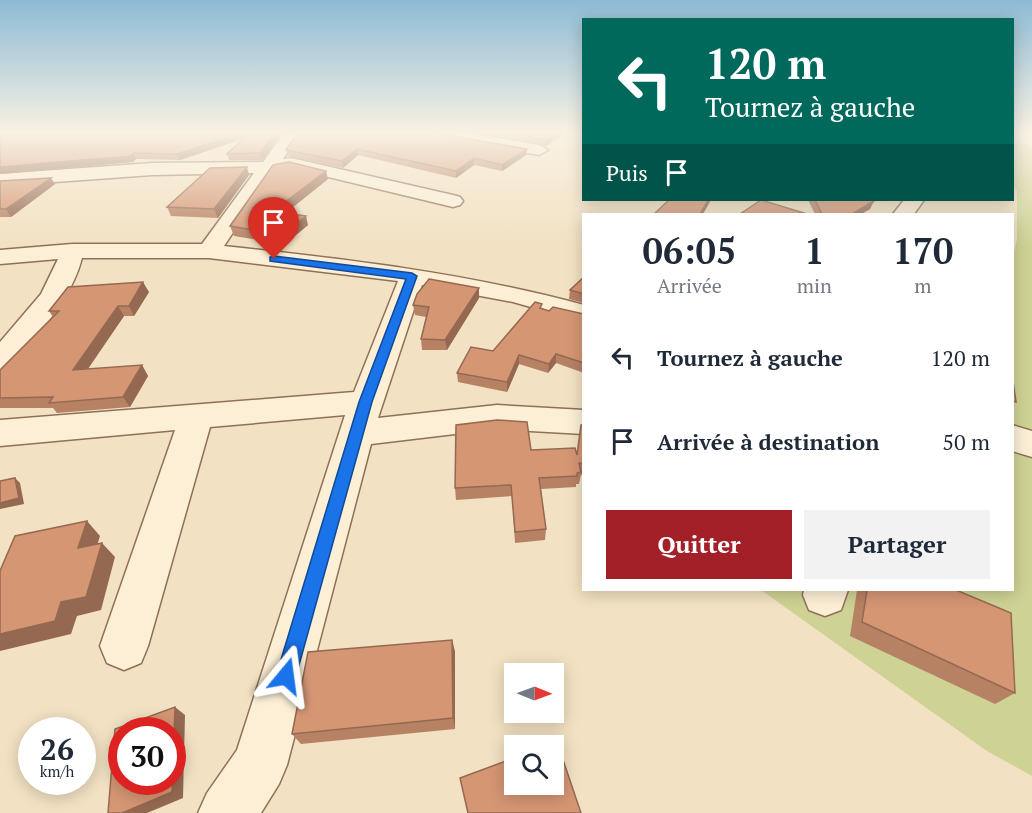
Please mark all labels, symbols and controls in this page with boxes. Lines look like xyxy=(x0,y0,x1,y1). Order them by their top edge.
text: 120 m xyxy=(705,35,826,91)
icon: left xyxy=(606,42,684,120)
text: Tournez à gauche xyxy=(705,89,915,125)
icon: arrive xyxy=(660,156,693,189)
text: Puis xyxy=(606,158,648,187)
pin xyxy=(248,197,299,259)
icon: arrive xyxy=(257,206,290,239)
text: 06:05 xyxy=(643,227,736,274)
text: 1 xyxy=(804,227,825,274)
text: 170 xyxy=(892,227,953,274)
text: Arrivée xyxy=(657,272,722,299)
text: min xyxy=(797,272,832,299)
text: m xyxy=(914,272,932,299)
icon: left xyxy=(606,341,639,374)
text: Tournez à gauche xyxy=(657,343,843,372)
text: 120 m xyxy=(930,343,990,372)
icon: arrive xyxy=(606,425,639,458)
text: Arrivée à destination xyxy=(657,427,879,456)
text: 50 m xyxy=(942,427,990,456)
button: Quitter xyxy=(606,510,792,579)
button: Partager xyxy=(804,510,990,579)
position arrow xyxy=(254,644,318,708)
north arrow xyxy=(504,663,564,723)
map controls xyxy=(504,663,564,795)
speed limit sign: 30 xyxy=(108,717,186,795)
text: 26 xyxy=(40,729,74,769)
button: search xyxy=(504,735,564,795)
text: km/h xyxy=(40,761,74,781)

